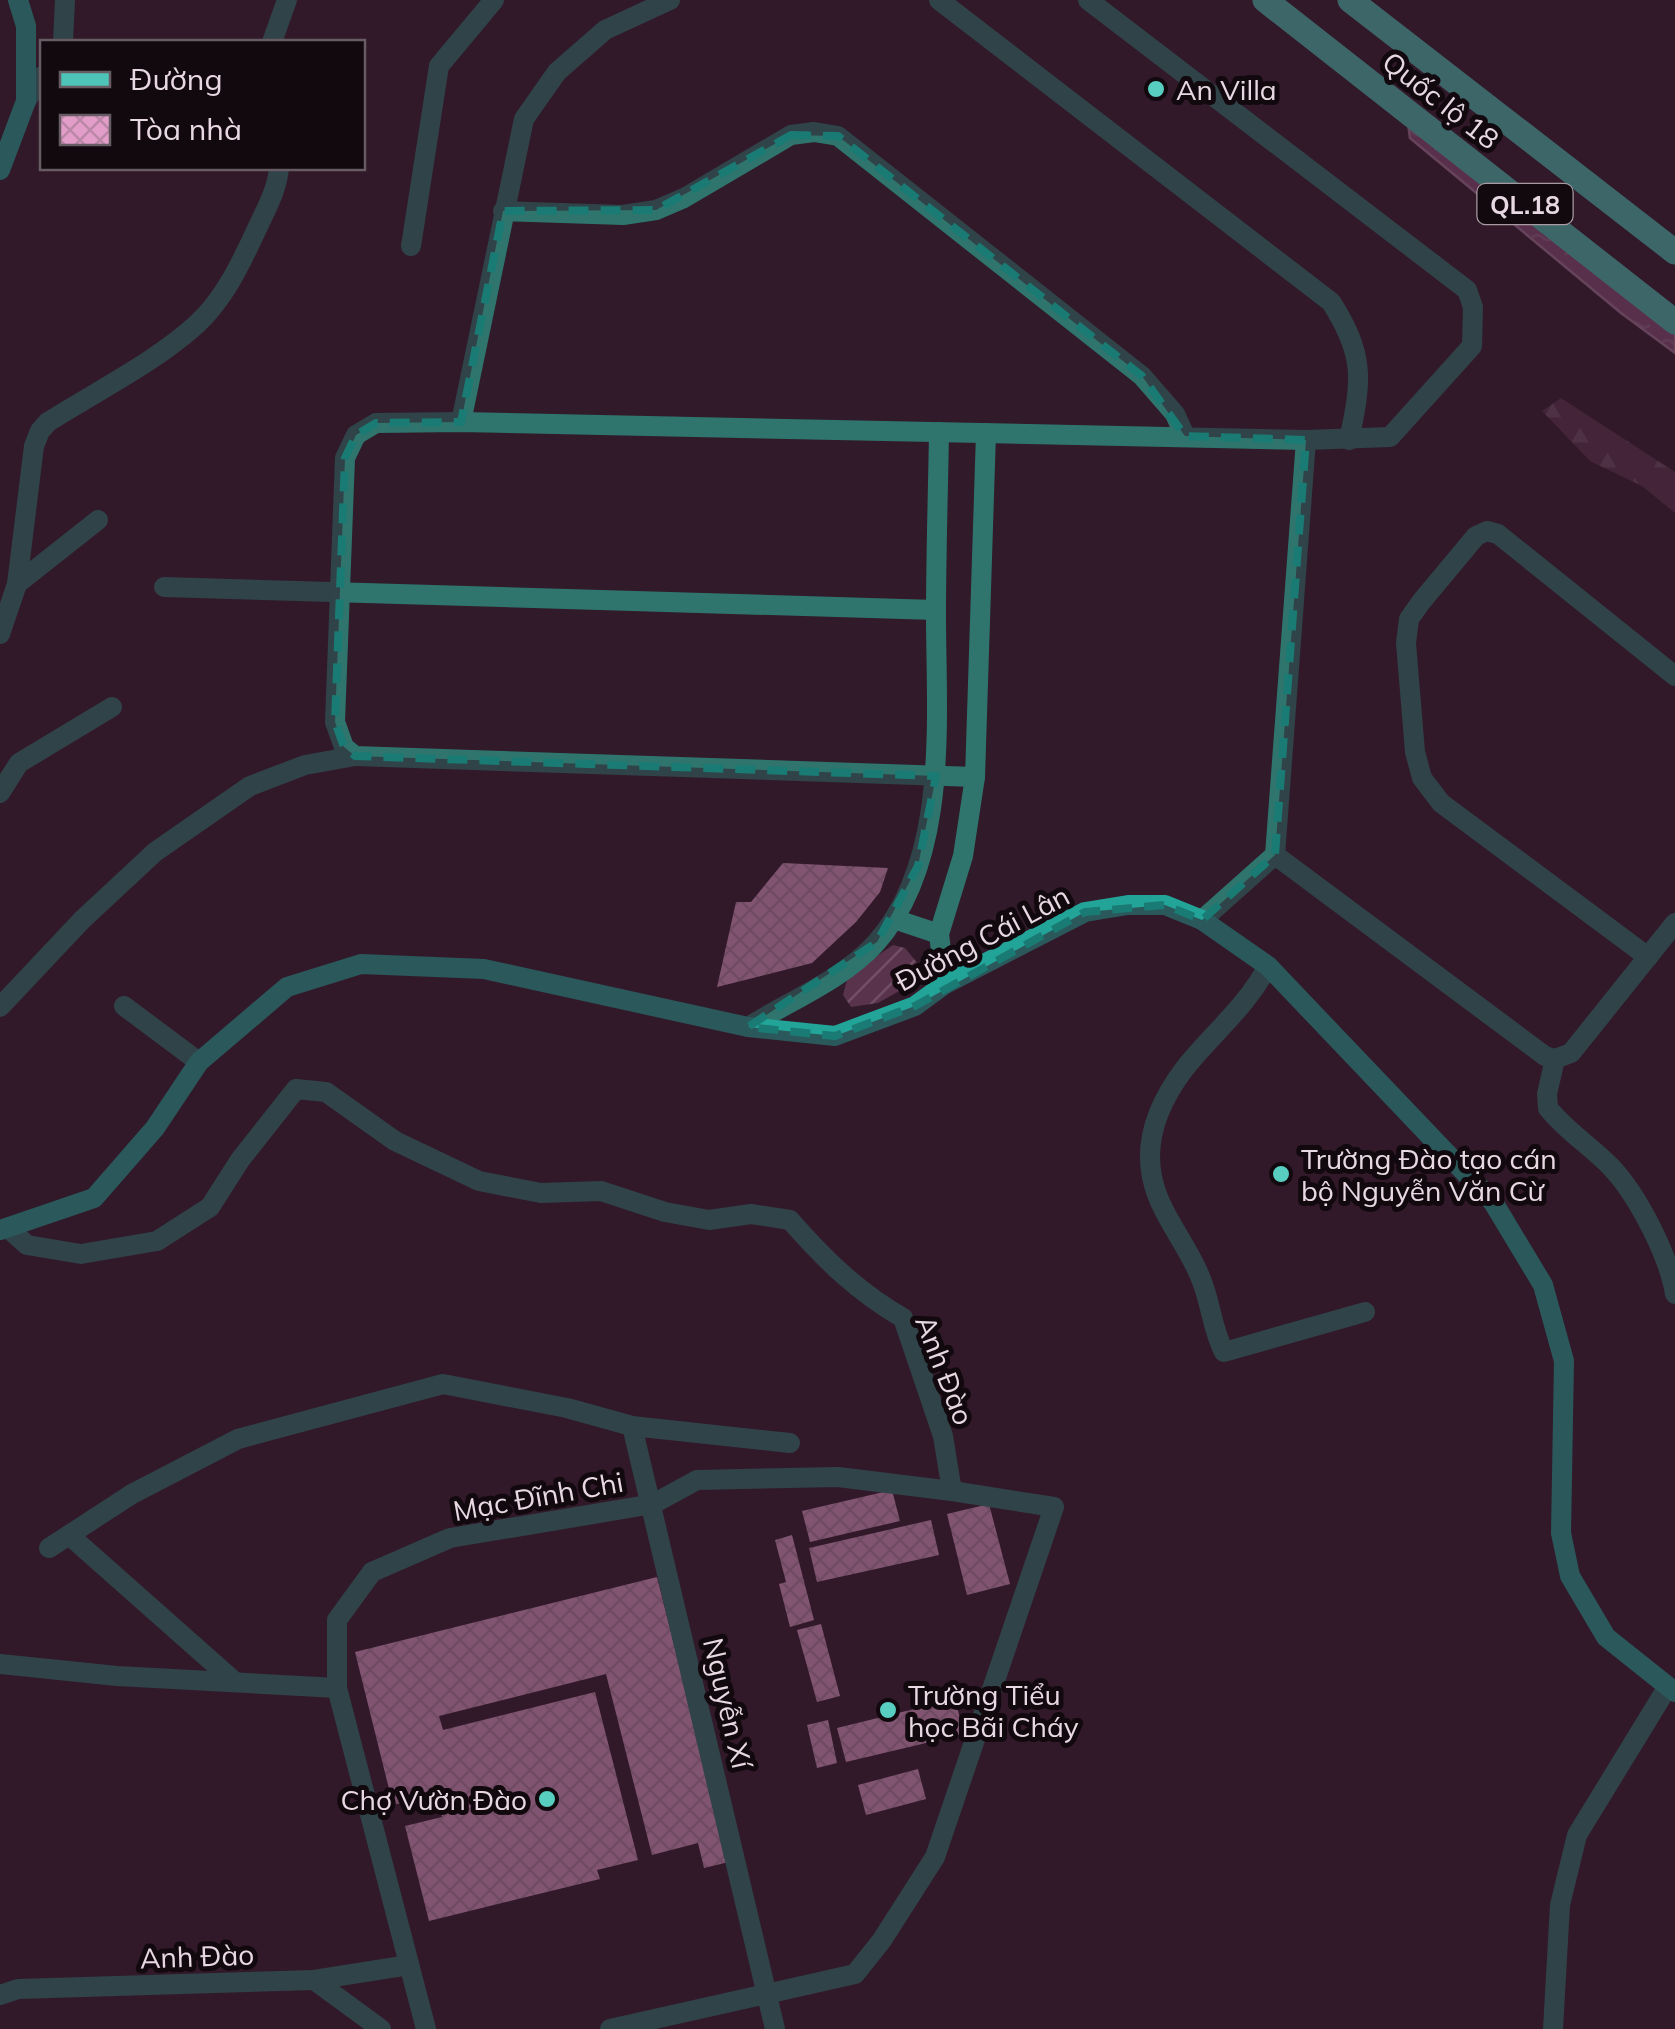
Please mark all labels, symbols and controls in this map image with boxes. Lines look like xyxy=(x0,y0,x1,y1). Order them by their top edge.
legend xyxy=(40,40,365,170)
street label: Quốc lộ 18 xyxy=(1376,44,1506,156)
text: Đường xyxy=(130,60,223,98)
place label: An Villa xyxy=(1176,72,1277,107)
marker: An Villa xyxy=(1145,78,1167,100)
text: Tòa nhà xyxy=(130,110,242,148)
road number: QL.18 xyxy=(1478,184,1572,224)
street label: Đường Cái Lân xyxy=(889,877,1075,999)
place label: Trường Đào tạo cán bộ Nguyễn Văn Cừ xyxy=(1301,1141,1557,1208)
marker: Trường Đào tạo cán bộ Nguyễn Văn Cừ xyxy=(1270,1163,1292,1185)
street label: Anh Đào xyxy=(908,1310,982,1430)
street label: Mạc Đĩnh Chi xyxy=(450,1464,626,1528)
street label: Nguyễn Xí xyxy=(696,1635,760,1773)
place label: Trường Tiểu học Bãi Cháy xyxy=(908,1677,1079,1744)
marker: Trường Tiểu học Bãi Cháy xyxy=(877,1699,899,1721)
place label: Chợ Vườn Đào xyxy=(340,1782,527,1817)
marker: Chợ Vườn Đào xyxy=(536,1788,558,1810)
street label: Anh Đào xyxy=(139,1937,255,1975)

